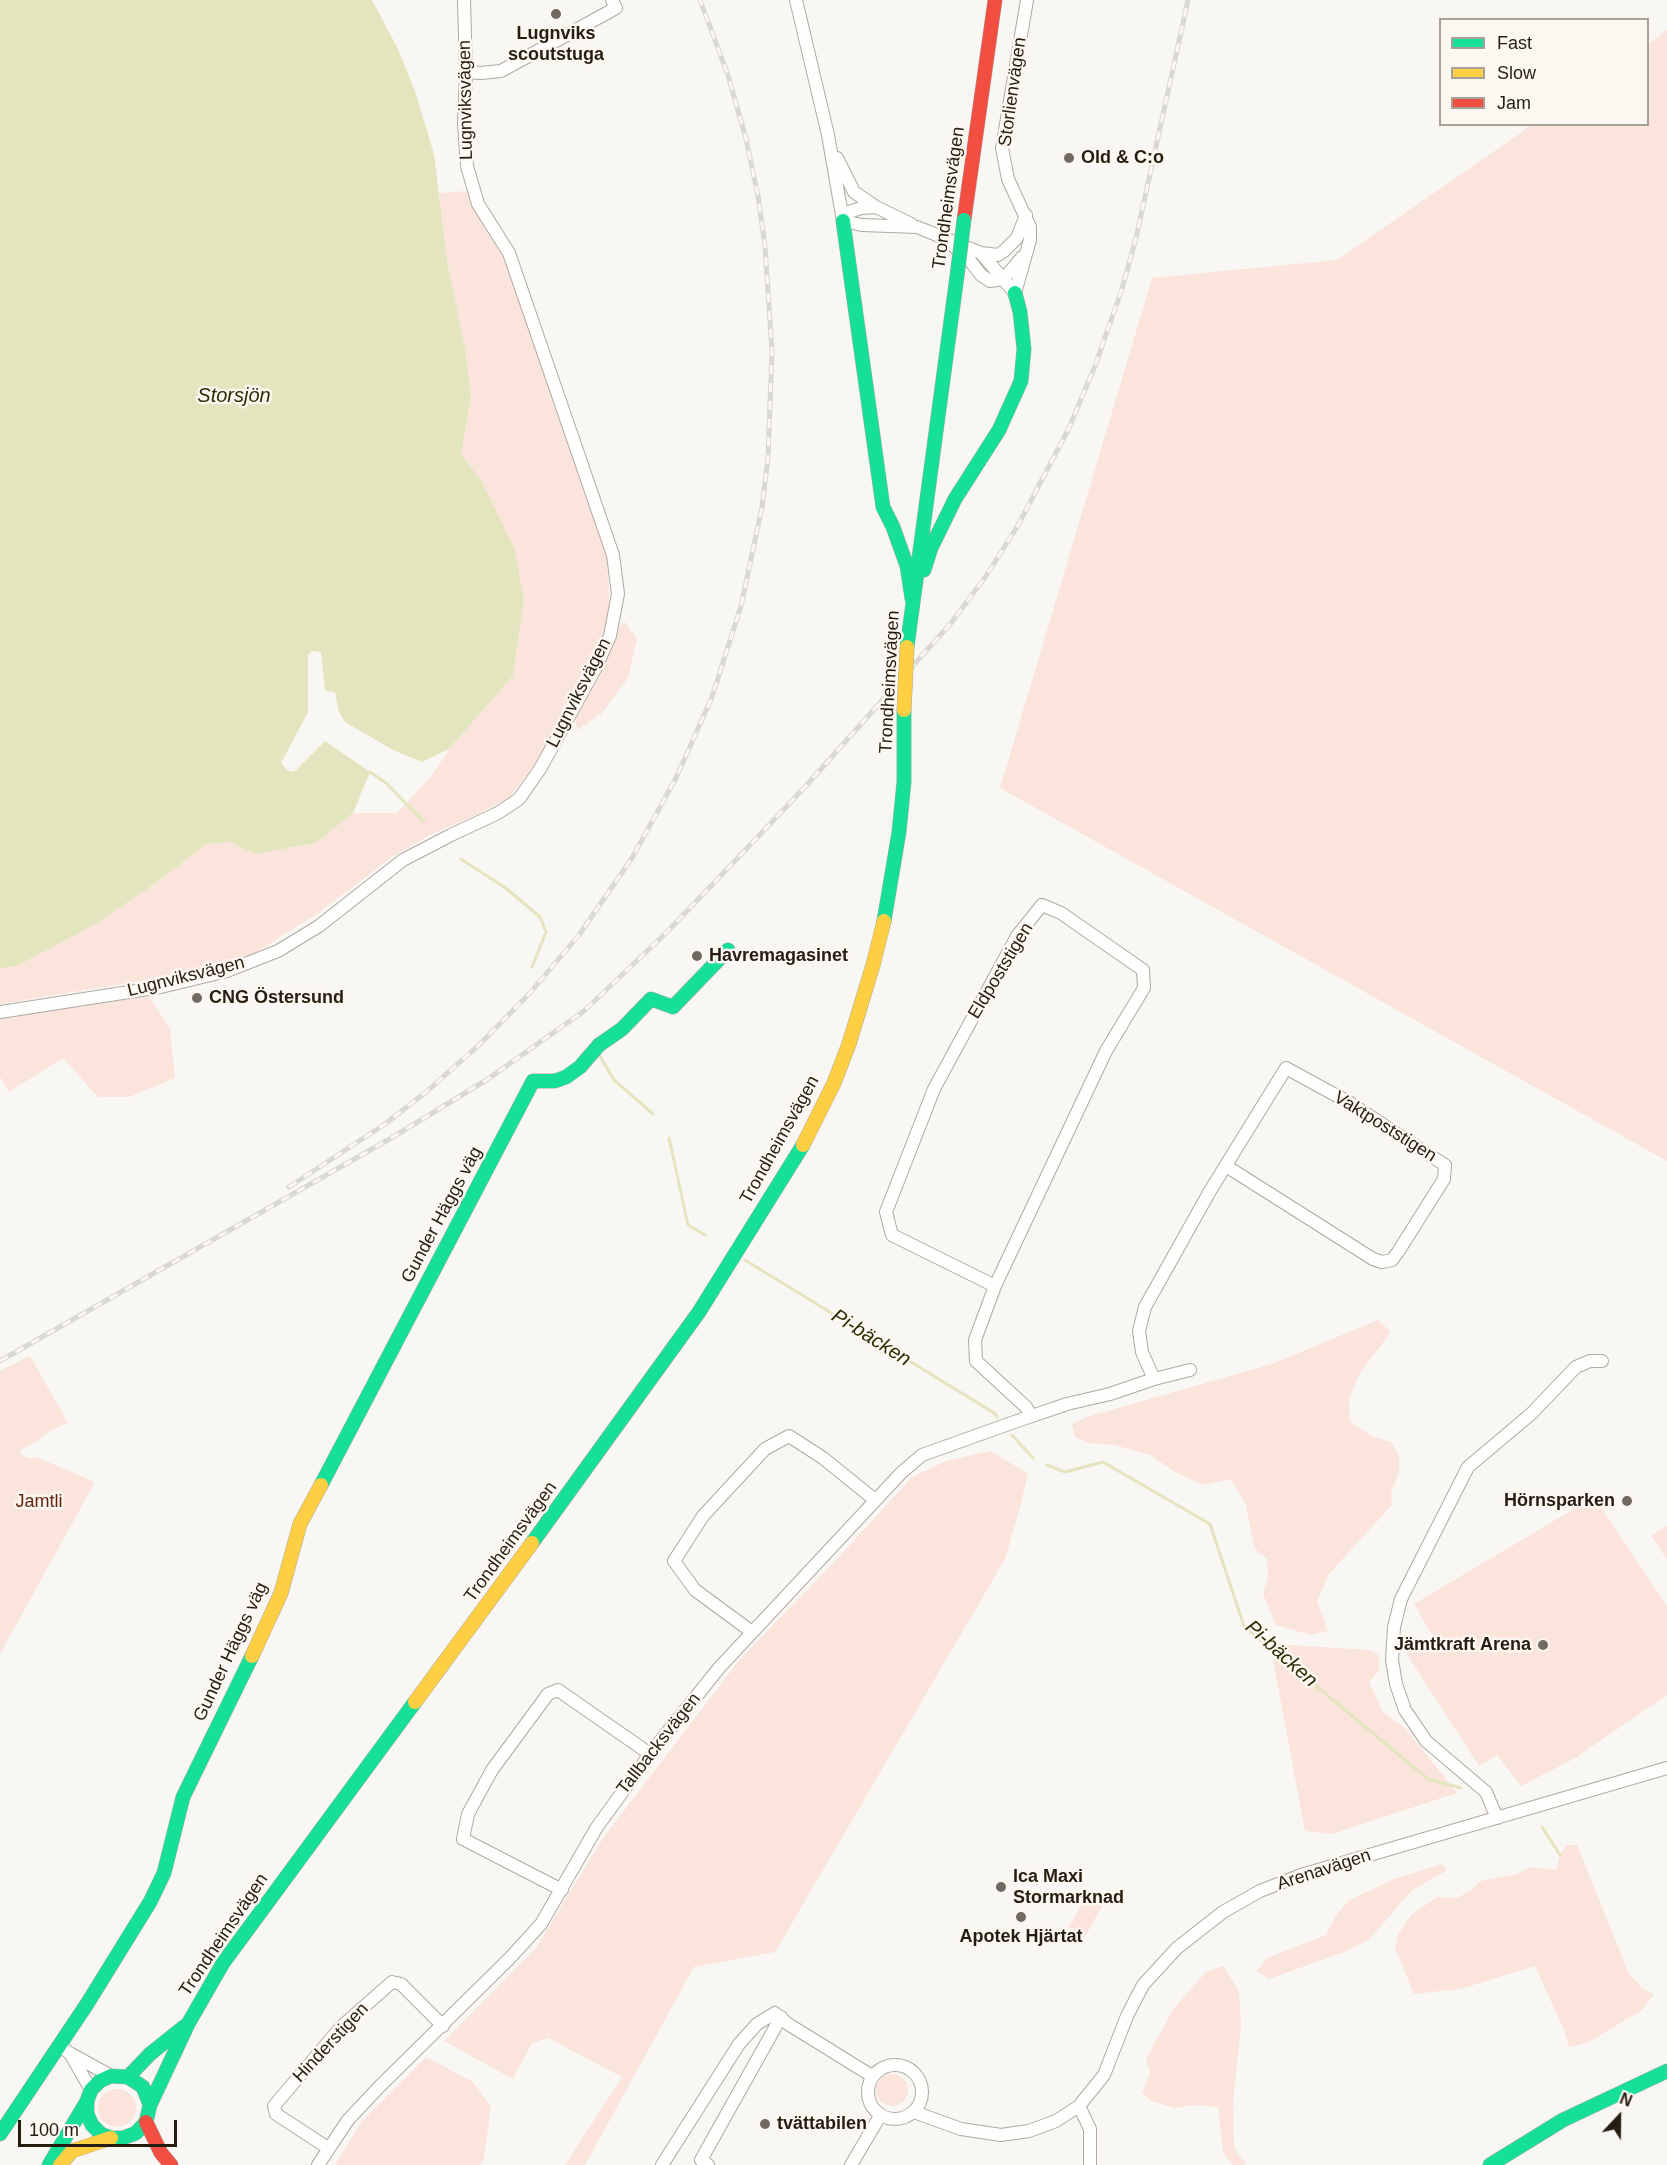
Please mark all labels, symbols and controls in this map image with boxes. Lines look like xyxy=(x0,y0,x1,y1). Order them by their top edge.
marker: Lugnviks scoutstuga xyxy=(549,7,563,21)
legend xyxy=(1439,18,1649,126)
place label: Lugnviks scoutstuga xyxy=(508,23,604,66)
text: Fast xyxy=(1497,33,1532,53)
street label: Storlienvägen xyxy=(995,36,1031,148)
street label: Lugnviksvägen xyxy=(454,40,478,160)
text: Slow xyxy=(1497,63,1536,83)
text: Jam xyxy=(1497,93,1531,113)
street label: Trondheimsvägen xyxy=(928,125,970,271)
place label: Old & C:o xyxy=(1081,147,1164,169)
marker: Old & C:o xyxy=(1062,151,1076,165)
water label: Storsjön xyxy=(197,384,271,408)
street label: Trondheimsvägen xyxy=(875,610,905,754)
street label: Lugnviksvägen xyxy=(542,635,616,751)
street label: Eldpoststigen xyxy=(964,919,1038,1023)
place label: Havremagasinet xyxy=(709,945,848,967)
marker: Havremagasinet xyxy=(690,949,704,963)
street label: Lugnviksvägen xyxy=(125,952,247,1002)
place label: CNG Östersund xyxy=(209,987,344,1009)
marker: CNG Östersund xyxy=(190,991,204,1005)
street label: Trondheimsvägen xyxy=(736,1072,824,1208)
street label: Vaktpoststigen xyxy=(1330,1087,1440,1167)
street label: Gunder Häggs väg xyxy=(397,1143,487,1287)
water label: Pi-bäcken xyxy=(827,1304,915,1372)
street label: Trondheimsvägen xyxy=(460,1478,562,1606)
place label: Hörnsparken xyxy=(1504,1490,1615,1512)
park label: Jamtli xyxy=(15,1491,63,1513)
marker: Hörnsparken xyxy=(1620,1494,1634,1508)
street label: Gunder Häggs väg xyxy=(189,1579,273,1725)
water label: Pi-bäcken xyxy=(1240,1615,1322,1693)
place label: Jämtkraft Arena xyxy=(1394,1634,1531,1656)
marker: Jämtkraft Arena xyxy=(1536,1638,1550,1652)
street label: Tallbacksvägen xyxy=(613,1689,705,1799)
street label: Arenavägen xyxy=(1275,1845,1373,1895)
place label: Ica Maxi Stormarknad xyxy=(1013,1866,1124,1908)
street label: Trondheimsvägen xyxy=(175,1870,273,2000)
marker: Ica Maxi Stormarknad xyxy=(994,1880,1008,1894)
marker: Apotek Hjärtat xyxy=(1014,1910,1028,1924)
place label: Apotek Hjärtat xyxy=(959,1926,1083,1948)
street label: Hinderstigen xyxy=(289,1999,373,2087)
north arrow xyxy=(1589,2087,1649,2147)
text: N xyxy=(1617,2090,1634,2110)
scale bar xyxy=(21,2108,180,2146)
place label: tvättabilen xyxy=(777,2113,867,2135)
marker: tvättabilen xyxy=(758,2117,772,2131)
text: 100 m xyxy=(29,2120,79,2140)

